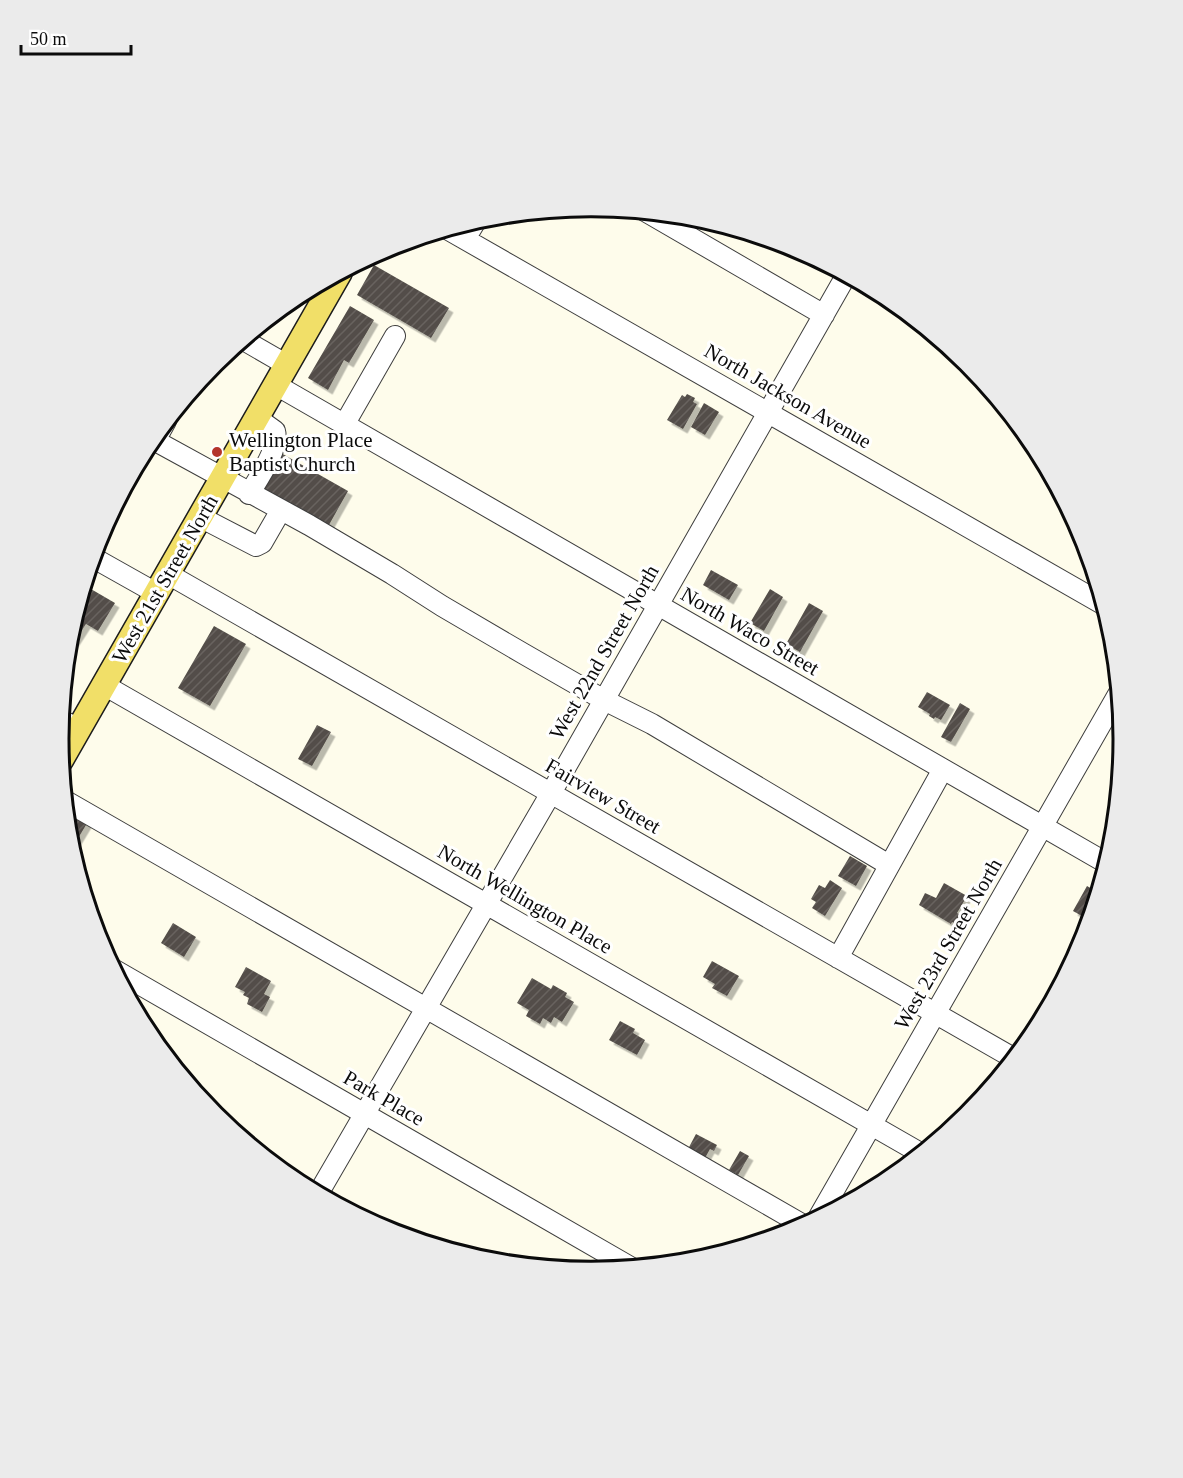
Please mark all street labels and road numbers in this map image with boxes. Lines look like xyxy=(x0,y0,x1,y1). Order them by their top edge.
street label: North Jackson Avenue xyxy=(700,338,876,454)
street label: West 21st Street North xyxy=(107,490,223,667)
street label: West 22nd Street North xyxy=(544,560,664,743)
street label: North Waco Street xyxy=(677,582,823,680)
street label: Fairview Street xyxy=(541,753,665,839)
street label: North Wellington Place xyxy=(434,839,616,959)
street label: West 23rd Street North xyxy=(889,854,1007,1034)
street label: Park Place xyxy=(339,1065,429,1131)

